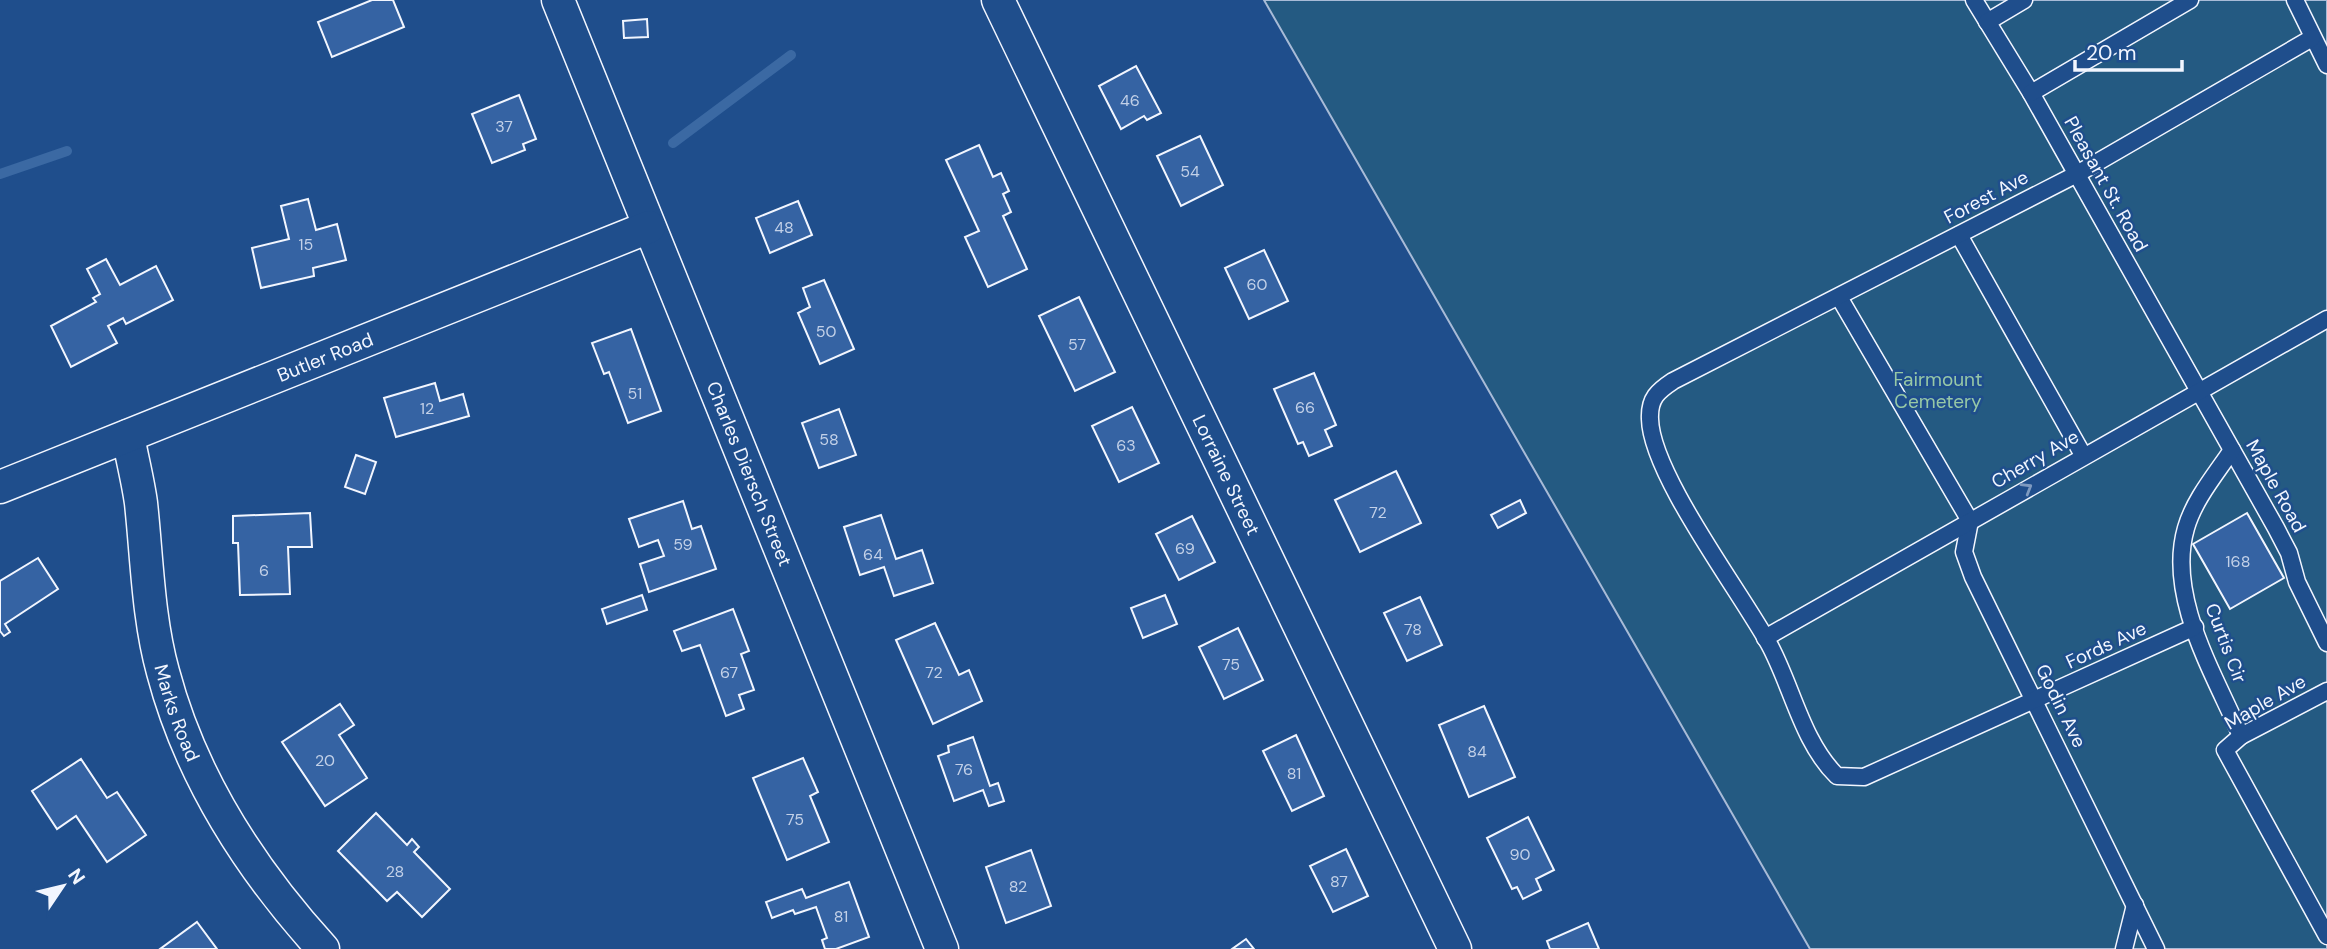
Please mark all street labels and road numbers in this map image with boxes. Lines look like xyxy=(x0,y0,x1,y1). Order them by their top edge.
street label: Pleasant St. Road xyxy=(2058,112,2154,256)
street label: Forest Ave xyxy=(1939,164,2033,230)
street label: Butler Road xyxy=(273,326,377,387)
street label: Charles Diersch Street xyxy=(701,378,798,570)
street label: Lorraine Street xyxy=(1187,411,1266,539)
street label: Cherry Ave xyxy=(1987,424,2083,494)
street label: Maple Road xyxy=(2240,435,2312,537)
street label: Curtis Cir xyxy=(2199,600,2253,686)
street label: Fords Ave xyxy=(2062,615,2150,675)
street label: Godin Ave xyxy=(2030,660,2092,752)
street label: Marks Road xyxy=(149,662,206,765)
street label: Maple Ave xyxy=(2220,669,2310,735)

